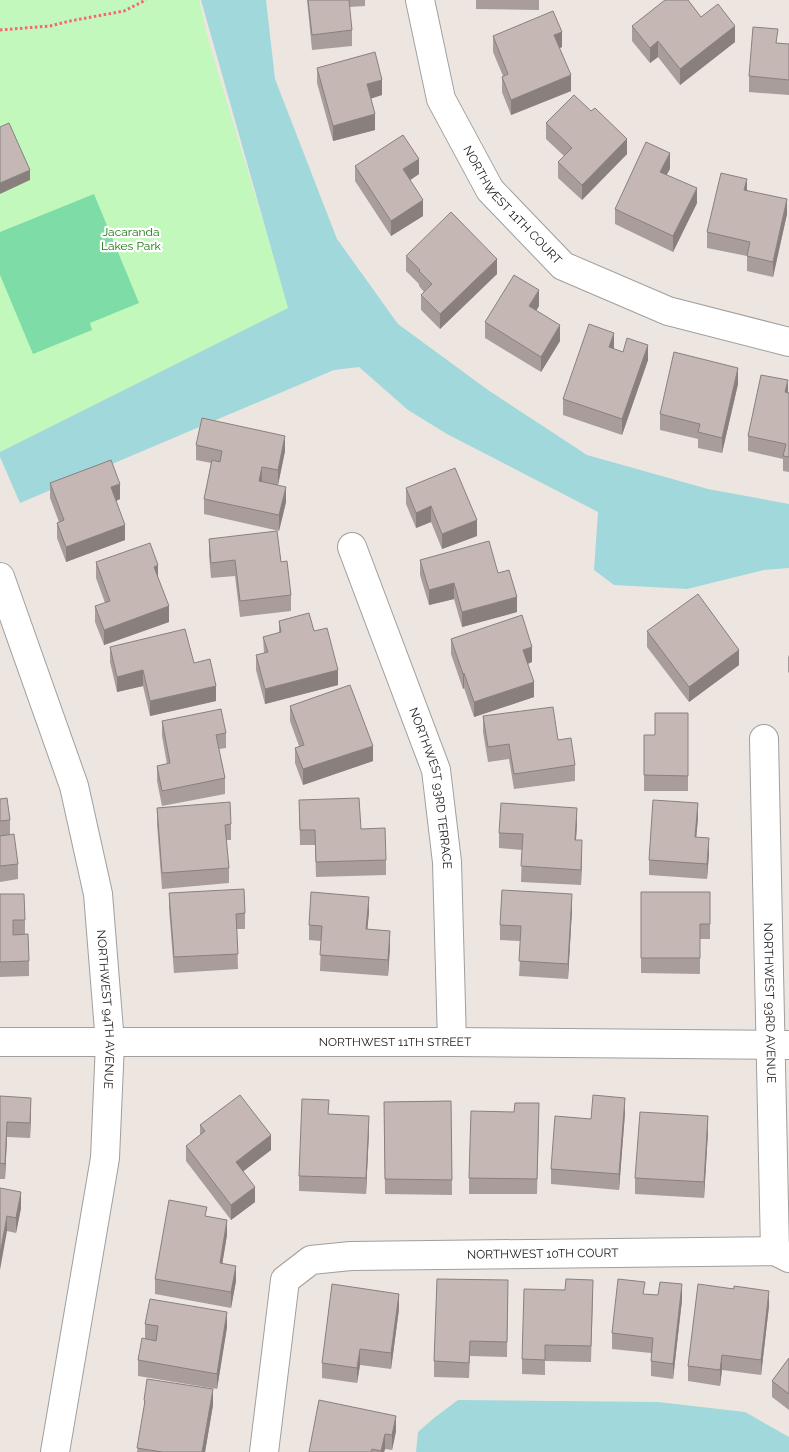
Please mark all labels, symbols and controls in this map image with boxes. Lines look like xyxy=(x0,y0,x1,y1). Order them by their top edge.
street label: NORTHWEST 11TH COURT xyxy=(460,143,565,268)
park label: Jacaranda Lakes Park xyxy=(101,225,162,253)
street label: NORTHWEST 93RD TERRACE xyxy=(406,706,454,869)
street label: NORTHWEST 93RD AVENUE xyxy=(761,923,778,1083)
street label: NORTHWEST 94TH AVENUE xyxy=(94,929,117,1089)
street label: NORTHWEST 11TH STREET xyxy=(319,1035,472,1049)
street label: NORTHWEST 10TH COURT xyxy=(467,1246,619,1262)

